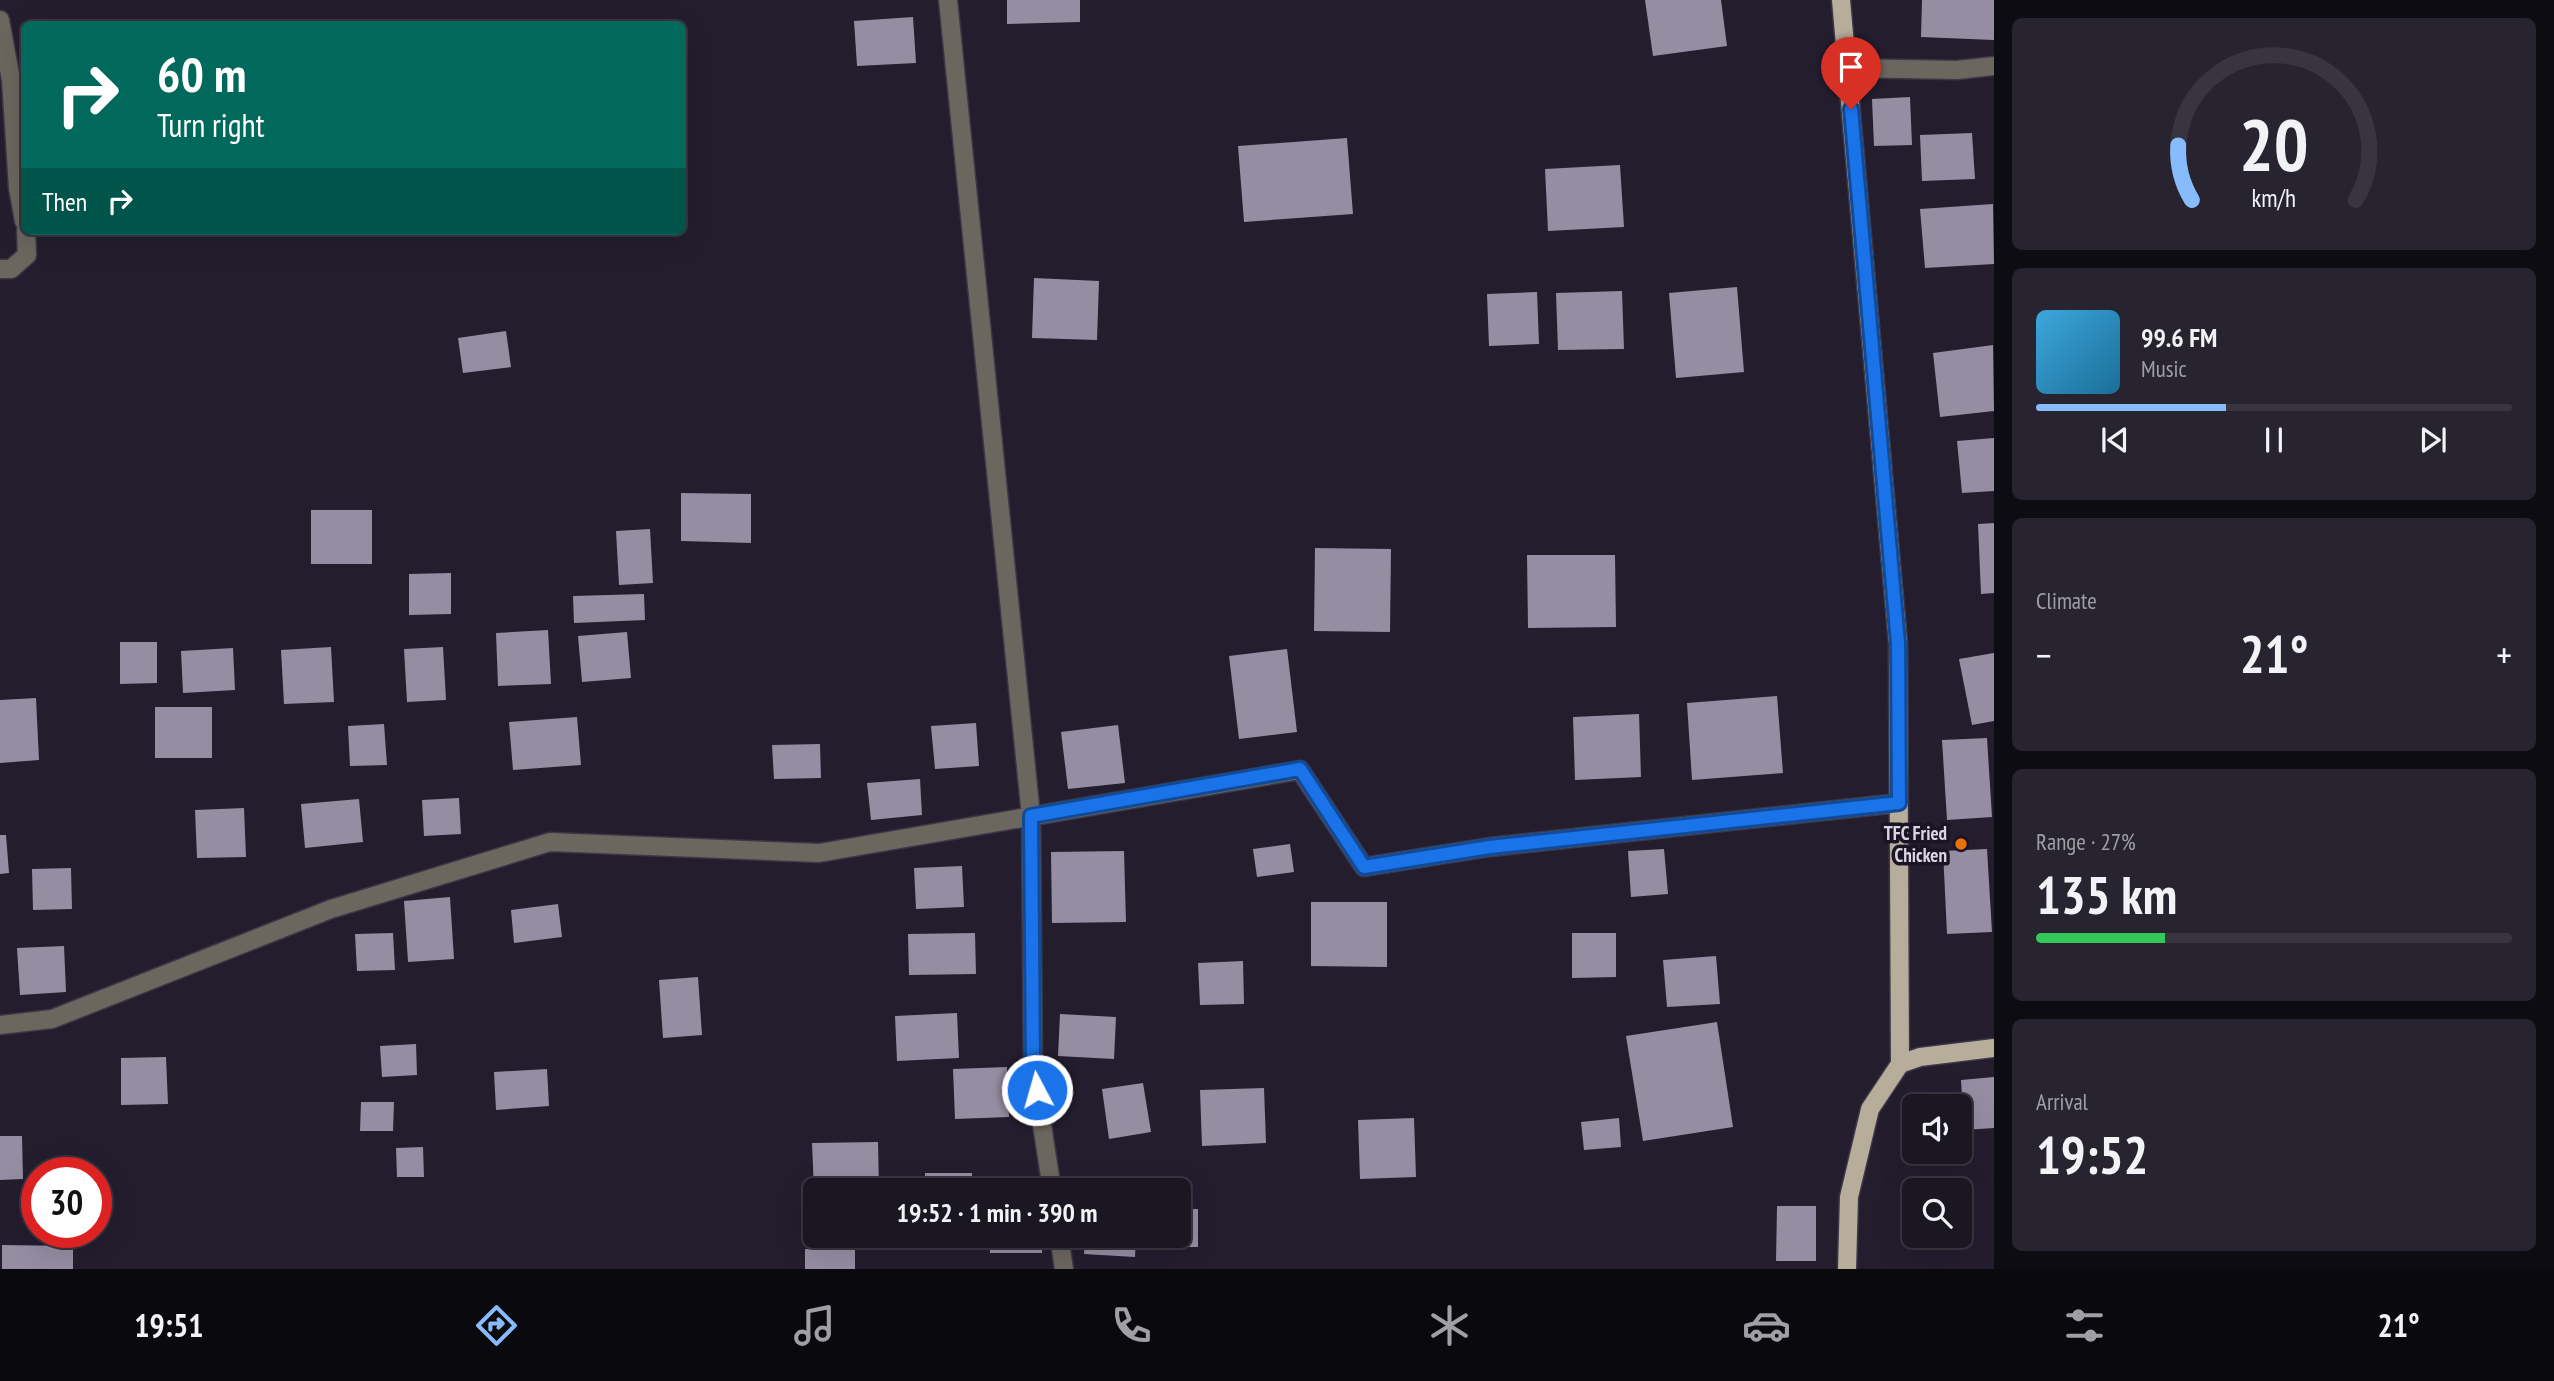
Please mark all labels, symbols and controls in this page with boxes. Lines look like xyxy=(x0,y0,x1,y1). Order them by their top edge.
pin xyxy=(1821,37,1881,109)
text: 60 m xyxy=(157,42,246,106)
icon: arrive xyxy=(1832,48,1870,86)
icon: right xyxy=(42,49,133,140)
text: 20 xyxy=(2239,96,2309,190)
text: Turn right xyxy=(157,104,265,146)
icon: right xyxy=(101,182,139,220)
text: km/h xyxy=(2252,182,2296,214)
text: Then xyxy=(42,185,87,218)
text: 99.6 FM xyxy=(2141,321,2217,354)
text: Music xyxy=(2141,354,2187,383)
icon: previous xyxy=(2096,421,2134,459)
icon: pause xyxy=(2255,421,2293,459)
icon: next xyxy=(2414,421,2452,459)
text: Climate xyxy=(2036,586,2097,615)
text: 21° xyxy=(2240,620,2308,687)
text: − xyxy=(2036,630,2052,679)
text: + xyxy=(2496,630,2512,679)
place label: TFC Fried Chicken xyxy=(1884,821,1947,867)
text: Range · 27% xyxy=(2036,827,2136,856)
marker: TFC Fried Chicken xyxy=(1953,836,1969,852)
text: 135 km xyxy=(2036,861,2177,928)
position arrow xyxy=(1000,1053,1074,1127)
text: Arrival xyxy=(2036,1087,2088,1116)
map controls xyxy=(1902,1094,1972,1248)
button: sound xyxy=(1902,1094,1972,1164)
text: 19:52 xyxy=(2036,1121,2148,1188)
speed limit sign: 30 xyxy=(21,1157,112,1248)
button: search xyxy=(1902,1178,1972,1248)
text: 19:52 · 1 min · 390 m xyxy=(897,1196,1097,1229)
icon: directions xyxy=(472,1301,521,1350)
icon: music xyxy=(790,1301,839,1350)
icon: phone xyxy=(1107,1301,1156,1350)
icon: climate xyxy=(1425,1301,1474,1350)
icon: car xyxy=(1742,1301,1791,1350)
icon: filters xyxy=(2060,1301,2109,1350)
text: 19:51 xyxy=(134,1304,204,1346)
text: 21° xyxy=(2377,1304,2420,1346)

